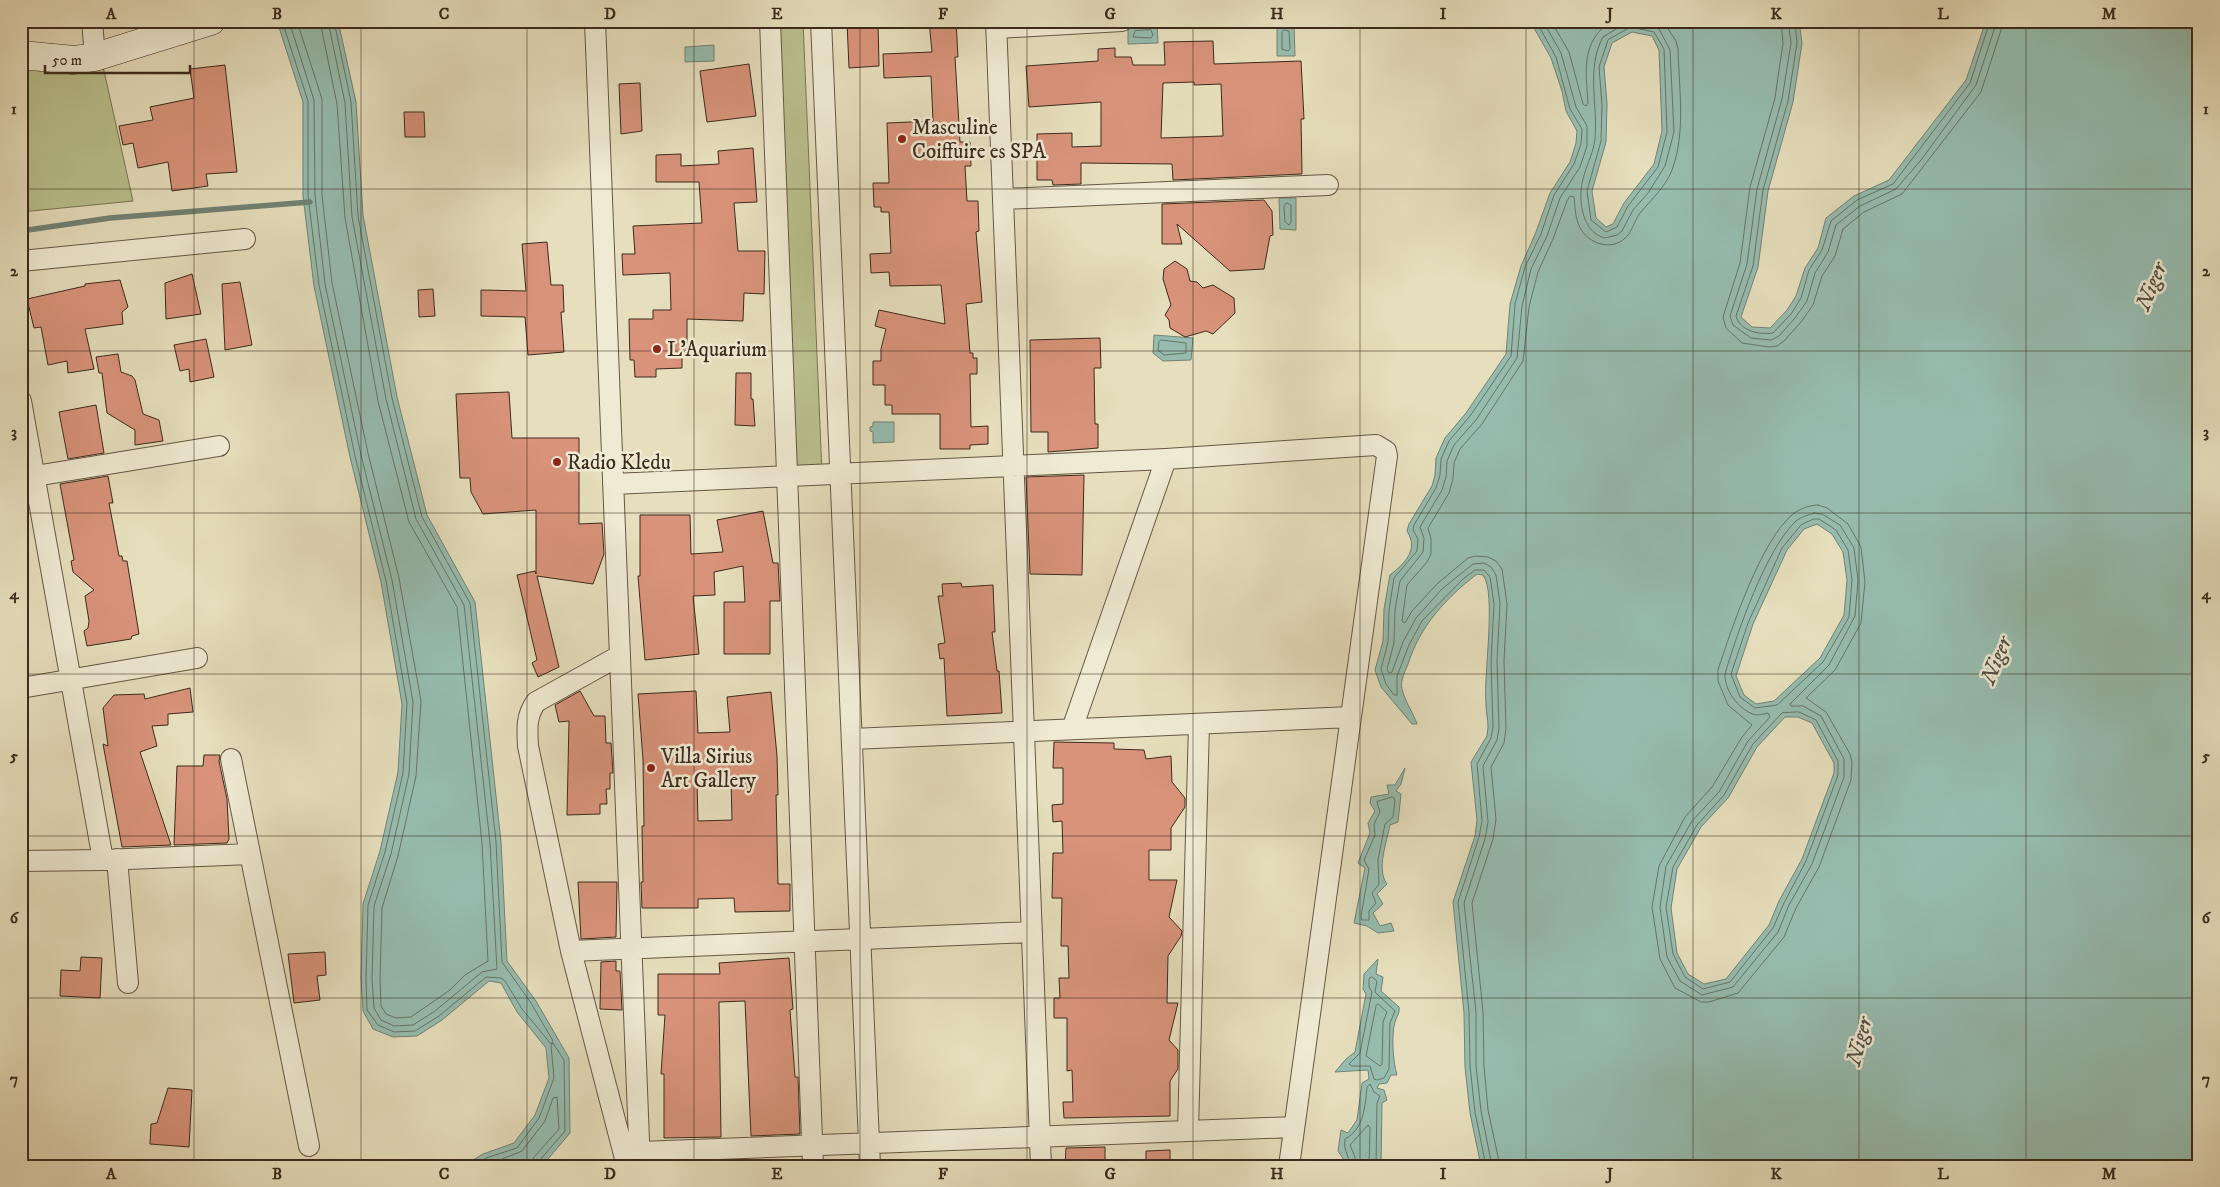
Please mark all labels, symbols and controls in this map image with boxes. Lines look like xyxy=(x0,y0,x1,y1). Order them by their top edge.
text: A xyxy=(105,4,117,24)
text: B xyxy=(272,4,282,24)
text: C xyxy=(439,4,449,24)
text: D xyxy=(604,4,616,24)
text: E xyxy=(771,4,783,24)
text: F xyxy=(938,4,948,24)
text: G xyxy=(1104,4,1116,24)
text: H xyxy=(1270,4,1284,24)
text: I xyxy=(1440,4,1447,24)
text: J xyxy=(1605,4,1614,24)
text: K xyxy=(1770,4,1782,24)
text: L xyxy=(1937,4,1949,24)
text: M xyxy=(2102,4,2117,24)
scale bar xyxy=(45,42,190,74)
text: 50 m xyxy=(52,51,82,70)
text: 1 xyxy=(11,99,17,119)
text: 1 xyxy=(2203,99,2209,119)
place label: Masculine Coiffuire es SPA xyxy=(912,115,1047,165)
marker: Masculine Coiffuire es SPA xyxy=(896,133,908,145)
water label: Niger xyxy=(2129,257,2174,316)
text: 2 xyxy=(10,261,19,281)
text: 2 xyxy=(2202,261,2211,281)
place label: L'Aquarium xyxy=(667,337,767,363)
marker: L'Aquarium xyxy=(651,343,663,355)
text: 3 xyxy=(11,422,17,442)
text: 3 xyxy=(2203,422,2209,442)
place label: Radio Kledu xyxy=(567,450,671,476)
marker: Radio Kledu xyxy=(551,456,563,468)
text: 4 xyxy=(8,584,19,604)
text: 4 xyxy=(2200,584,2211,604)
water label: Niger xyxy=(1974,631,2019,690)
place label: Villa Sirius Art Gallery xyxy=(660,744,757,794)
text: 5 xyxy=(9,746,18,766)
text: 5 xyxy=(2201,746,2210,766)
marker: Villa Sirius Art Gallery xyxy=(645,762,657,774)
text: 6 xyxy=(10,908,20,928)
text: 6 xyxy=(2202,908,2212,928)
water label: Niger xyxy=(1840,1012,1879,1070)
text: 7 xyxy=(10,1069,18,1089)
text: 7 xyxy=(2202,1069,2210,1089)
text: A xyxy=(105,1164,117,1184)
text: B xyxy=(272,1164,282,1184)
text: C xyxy=(439,1164,449,1184)
text: D xyxy=(604,1164,616,1184)
text: E xyxy=(771,1164,783,1184)
text: F xyxy=(938,1164,948,1184)
text: G xyxy=(1104,1164,1116,1184)
text: H xyxy=(1270,1164,1284,1184)
text: I xyxy=(1440,1164,1447,1184)
text: J xyxy=(1605,1164,1614,1184)
text: K xyxy=(1770,1164,1782,1184)
text: L xyxy=(1937,1164,1949,1184)
text: M xyxy=(2102,1164,2117,1184)

